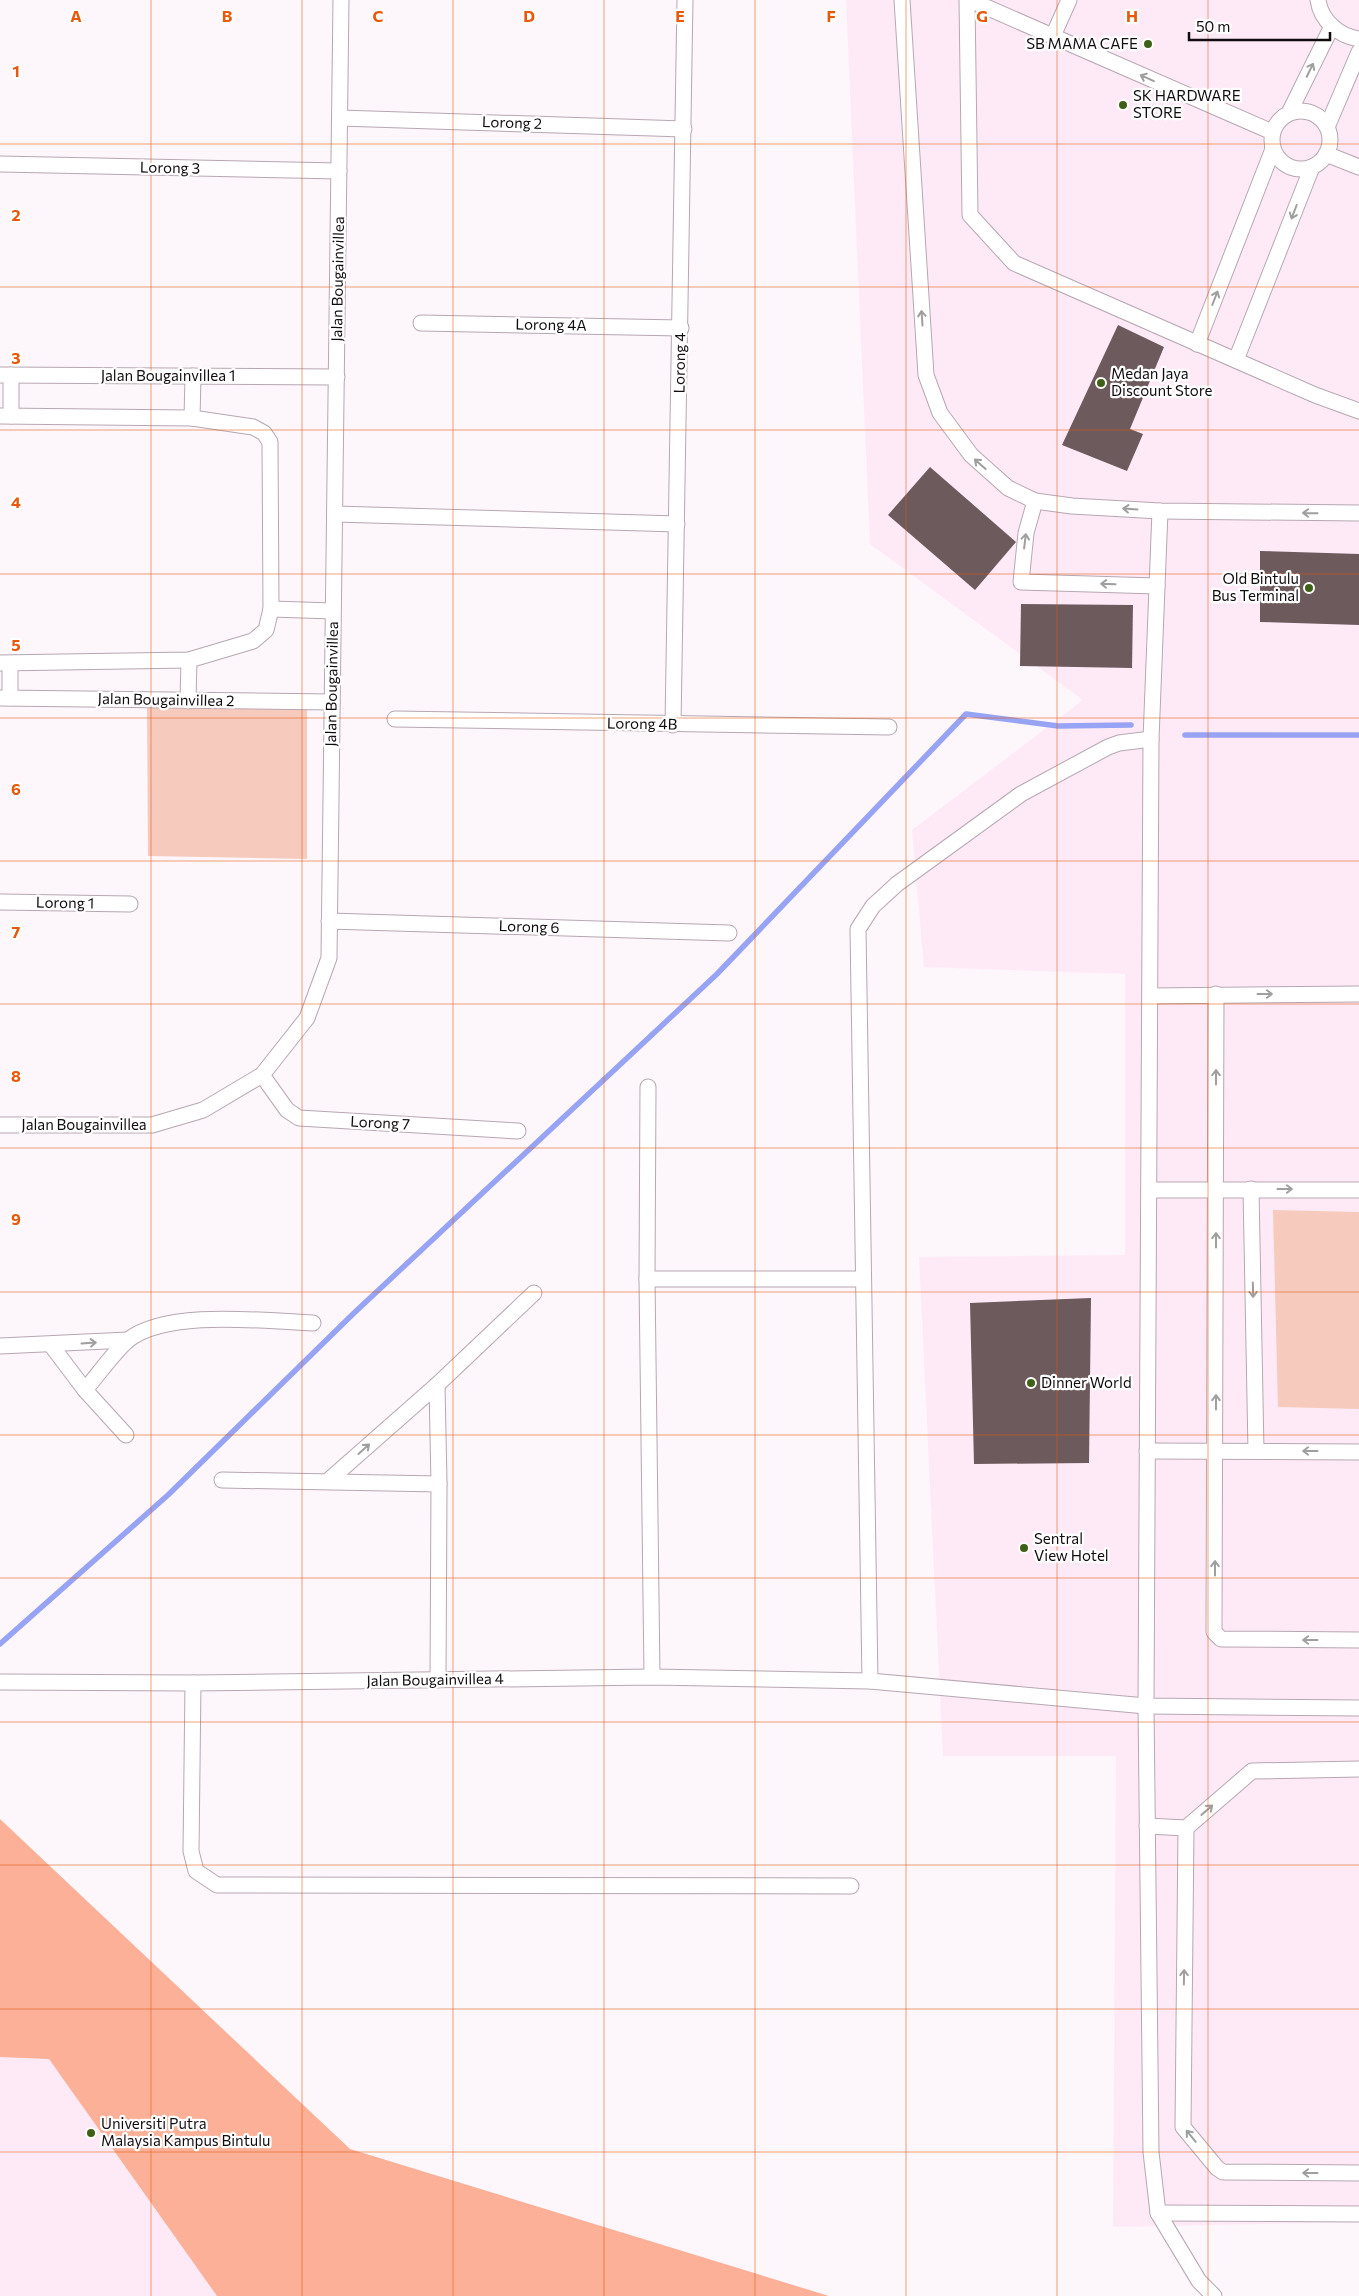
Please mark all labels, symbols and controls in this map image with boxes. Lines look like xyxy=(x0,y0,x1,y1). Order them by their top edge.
text: A xyxy=(70,6,82,25)
text: B xyxy=(222,6,233,25)
text: C xyxy=(373,6,384,25)
text: D xyxy=(523,6,535,25)
text: E xyxy=(675,6,685,25)
text: F xyxy=(826,6,836,25)
text: G xyxy=(976,6,988,25)
text: H xyxy=(1126,6,1138,25)
scale bar xyxy=(1189,10,1330,42)
text: 50 m xyxy=(1196,17,1230,35)
place label: SB MAMA CAFE xyxy=(1026,34,1138,52)
marker: SB MAMA CAFE xyxy=(1142,38,1154,50)
text: 1 xyxy=(12,61,20,80)
one-way arrow xyxy=(1306,63,1316,78)
one-way arrow xyxy=(1140,72,1155,82)
place label: SK HARDWARE STORE xyxy=(1133,86,1241,121)
marker: SK HARDWARE STORE xyxy=(1117,99,1129,111)
street label: Lorong 2 xyxy=(482,112,542,132)
street label: Lorong 3 xyxy=(140,157,200,177)
one-way arrow xyxy=(1289,204,1298,219)
text: 2 xyxy=(11,205,21,224)
street label: Jalan Bougainvillea xyxy=(327,216,347,342)
one-way arrow xyxy=(1211,291,1220,306)
one-way arrow xyxy=(918,311,927,327)
street label: Lorong 4A xyxy=(515,314,587,334)
street label: Lorong 4 xyxy=(669,332,689,394)
text: 3 xyxy=(11,348,21,367)
place label: Medan Jaya Discount Store xyxy=(1111,364,1212,399)
street label: Jalan Bougainvillea 1 xyxy=(101,366,235,384)
marker: Medan Jaya Discount Store xyxy=(1095,377,1107,389)
one-way arrow xyxy=(974,458,987,469)
text: 4 xyxy=(11,492,21,511)
one-way arrow xyxy=(1123,505,1139,514)
one-way arrow xyxy=(1303,508,1319,518)
one-way arrow xyxy=(1020,533,1030,549)
place label: Old Bintulu Bus Terminal xyxy=(1212,569,1299,604)
one-way arrow xyxy=(1100,579,1116,589)
marker: Old Bintulu Bus Terminal xyxy=(1303,582,1315,594)
street label: Jalan Bougainvillea xyxy=(321,621,341,747)
text: 5 xyxy=(11,635,21,654)
street label: Jalan Bougainvillea 2 xyxy=(98,689,234,709)
street label: Lorong 4B xyxy=(607,713,678,733)
text: 6 xyxy=(11,779,21,798)
street label: Lorong 1 xyxy=(36,892,94,912)
street label: Lorong 6 xyxy=(498,916,560,936)
text: 7 xyxy=(12,922,21,941)
one-way arrow xyxy=(1256,989,1273,999)
text: 8 xyxy=(11,1066,21,1085)
one-way arrow xyxy=(1211,1069,1221,1086)
street label: Lorong 7 xyxy=(350,1111,410,1133)
street label: Jalan Bougainvillea xyxy=(21,1115,147,1133)
one-way arrow xyxy=(1276,1184,1293,1194)
text: 9 xyxy=(11,1209,21,1228)
one-way arrow xyxy=(1211,1232,1221,1248)
one-way arrow xyxy=(1248,1282,1258,1298)
one-way arrow xyxy=(81,1338,97,1347)
place label: Dinner World xyxy=(1041,1373,1132,1391)
marker: Dinner World xyxy=(1025,1377,1037,1389)
one-way arrow xyxy=(1211,1394,1221,1410)
one-way arrow xyxy=(358,1443,371,1455)
one-way arrow xyxy=(1303,1446,1319,1456)
place label: Sentral View Hotel xyxy=(1034,1529,1109,1564)
marker: Sentral View Hotel xyxy=(1018,1542,1030,1554)
one-way arrow xyxy=(1210,1560,1220,1576)
one-way arrow xyxy=(1303,1635,1319,1645)
street label: Jalan Bougainvillea 4 xyxy=(366,1669,504,1689)
one-way arrow xyxy=(1200,1805,1213,1816)
one-way arrow xyxy=(1179,1969,1189,1985)
place label: Universiti Putra Malaysia Kampus Bintulu xyxy=(101,2114,270,2149)
marker: Universiti Putra Malaysia Kampus Bintulu xyxy=(85,2127,97,2139)
one-way arrow xyxy=(1185,2130,1196,2143)
one-way arrow xyxy=(1303,2168,1319,2177)

